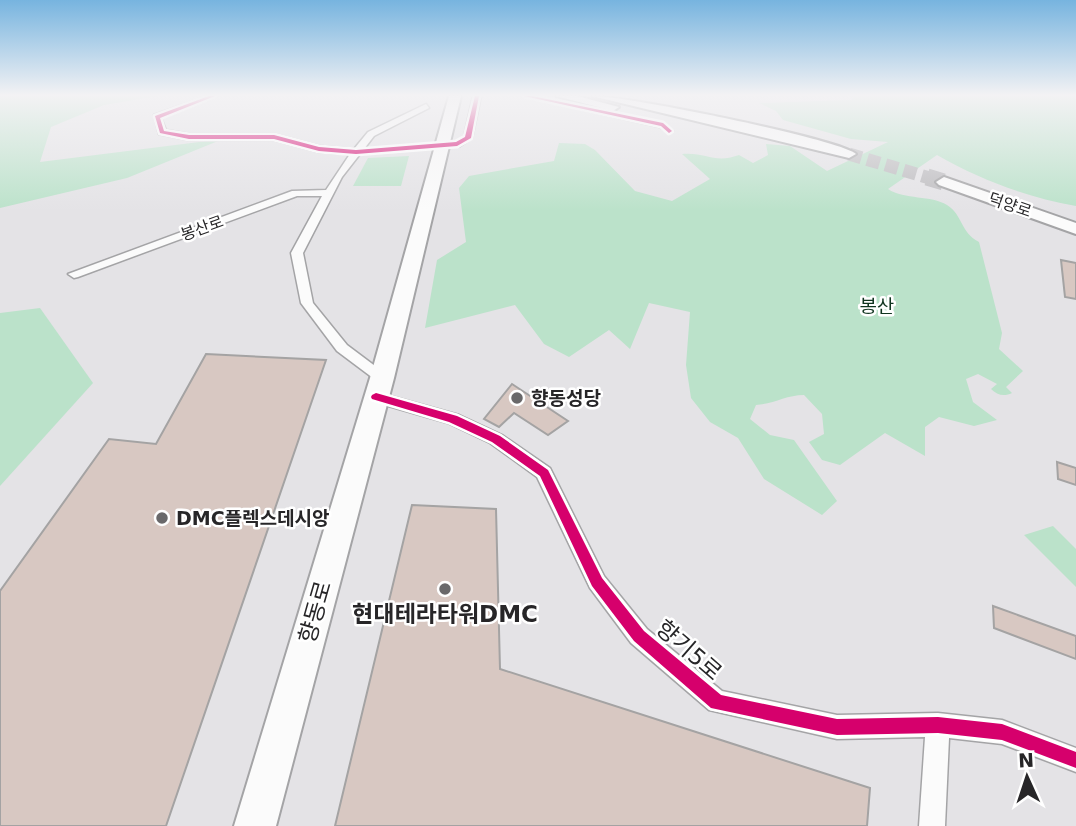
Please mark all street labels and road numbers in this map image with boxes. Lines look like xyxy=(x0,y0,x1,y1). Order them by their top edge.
street label: 덕양로 xyxy=(986,189,1034,221)
street label: 봉산로 xyxy=(178,211,226,244)
street label: 향동로 xyxy=(294,578,336,646)
street label: 향기5로 xyxy=(651,615,727,685)

